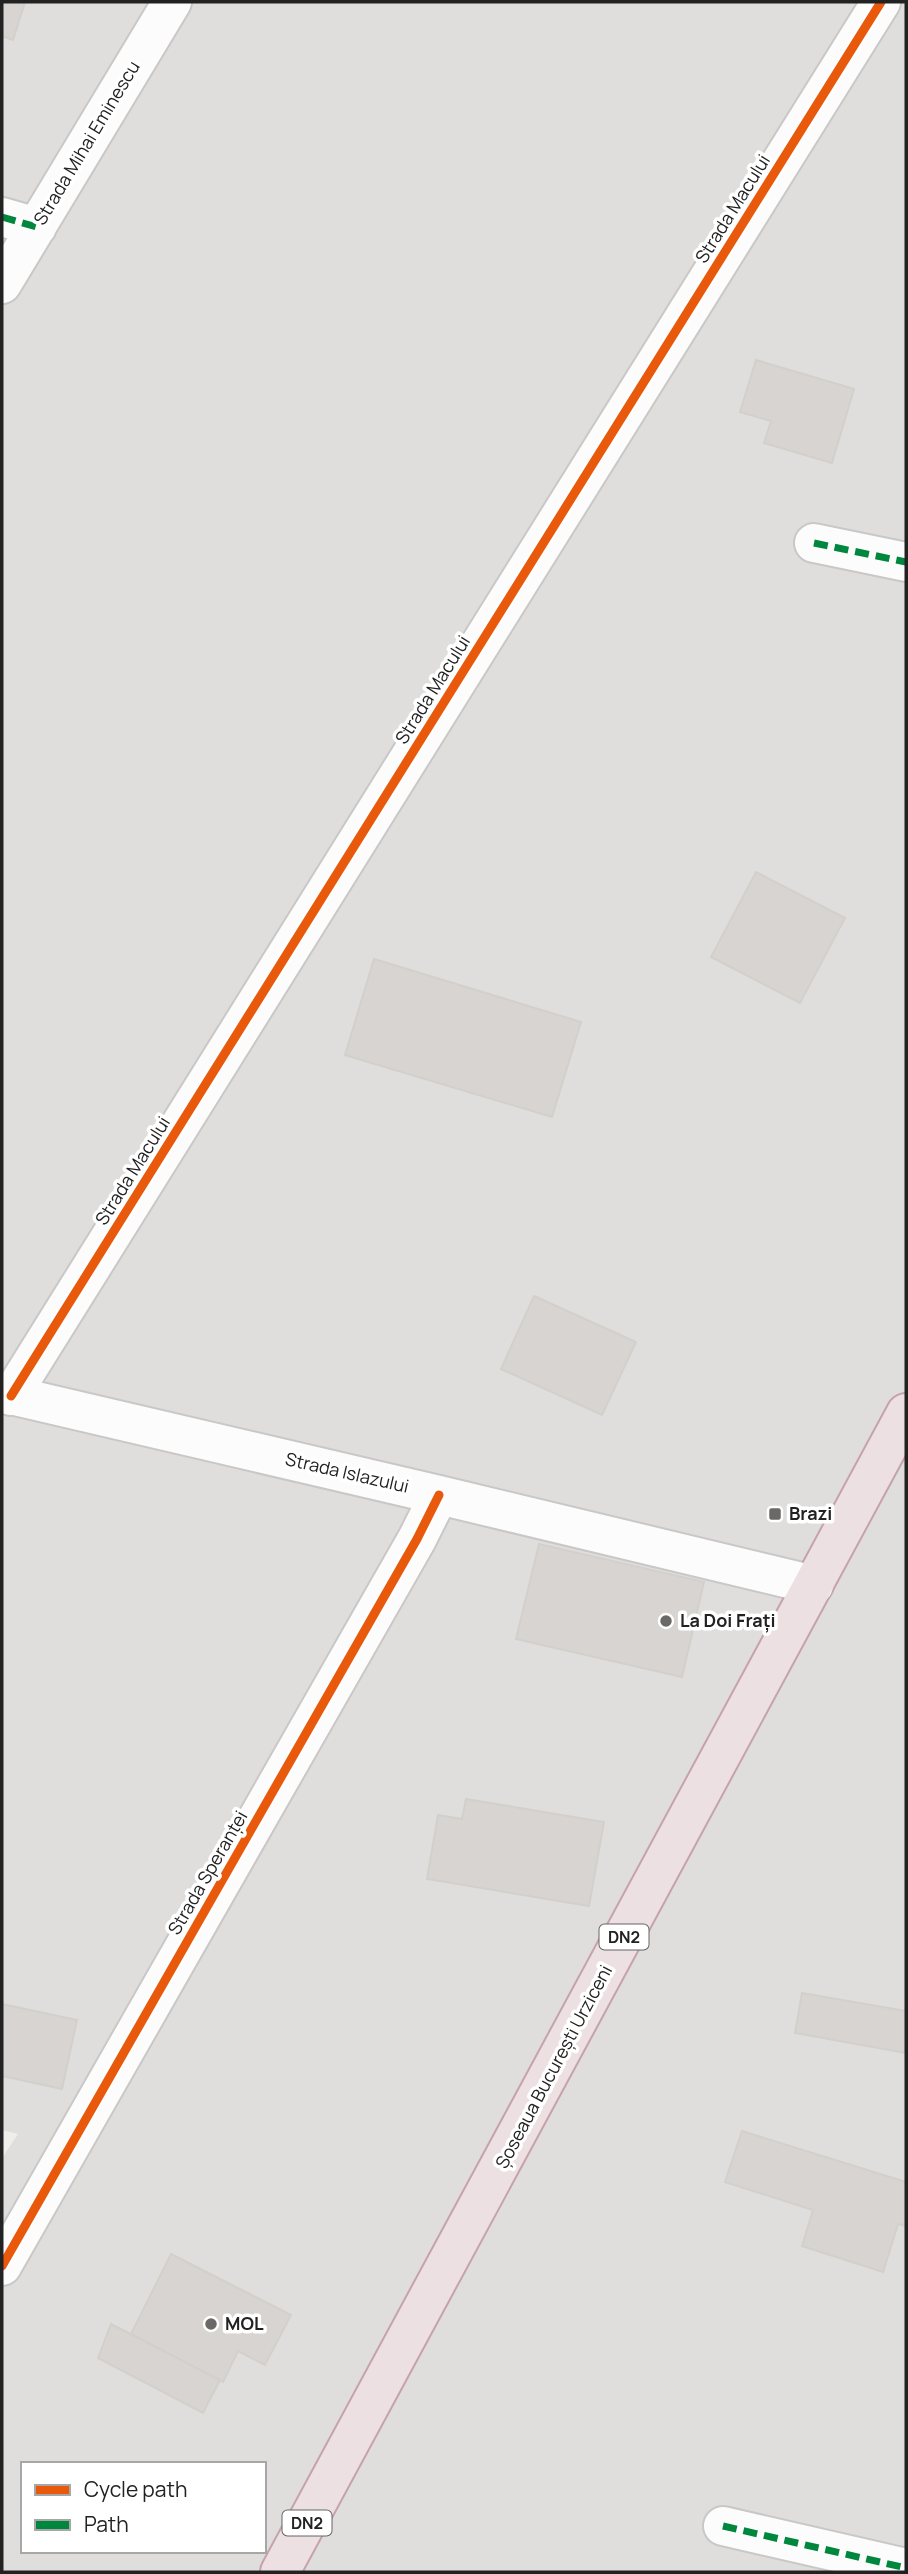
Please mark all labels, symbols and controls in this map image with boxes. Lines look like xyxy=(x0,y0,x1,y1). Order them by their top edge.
street label: Strada Mihai Eminescu xyxy=(28,56,145,229)
street label: Strada Macului xyxy=(689,150,775,267)
street label: Strada Macului xyxy=(389,631,475,748)
street label: Strada Macului xyxy=(89,1112,175,1229)
street label: Strada Islazului xyxy=(283,1446,411,1498)
place label: Brazi xyxy=(789,1501,832,1525)
marker: Brazi xyxy=(767,1506,783,1522)
place label: La Doi Frați xyxy=(680,1608,776,1633)
marker: La Doi Frați xyxy=(658,1613,674,1629)
street label: Strada Speranței xyxy=(162,1806,252,1939)
road number: DN2 xyxy=(600,1924,648,1950)
street label: Șoseaua București Urziceni xyxy=(489,1961,617,2172)
place label: MOL xyxy=(225,2311,264,2335)
marker: MOL xyxy=(203,2316,219,2332)
legend xyxy=(21,2462,266,2553)
text: Cycle path xyxy=(84,2475,187,2503)
text: Path xyxy=(84,2510,129,2538)
road number: DN2 xyxy=(282,2510,332,2536)

